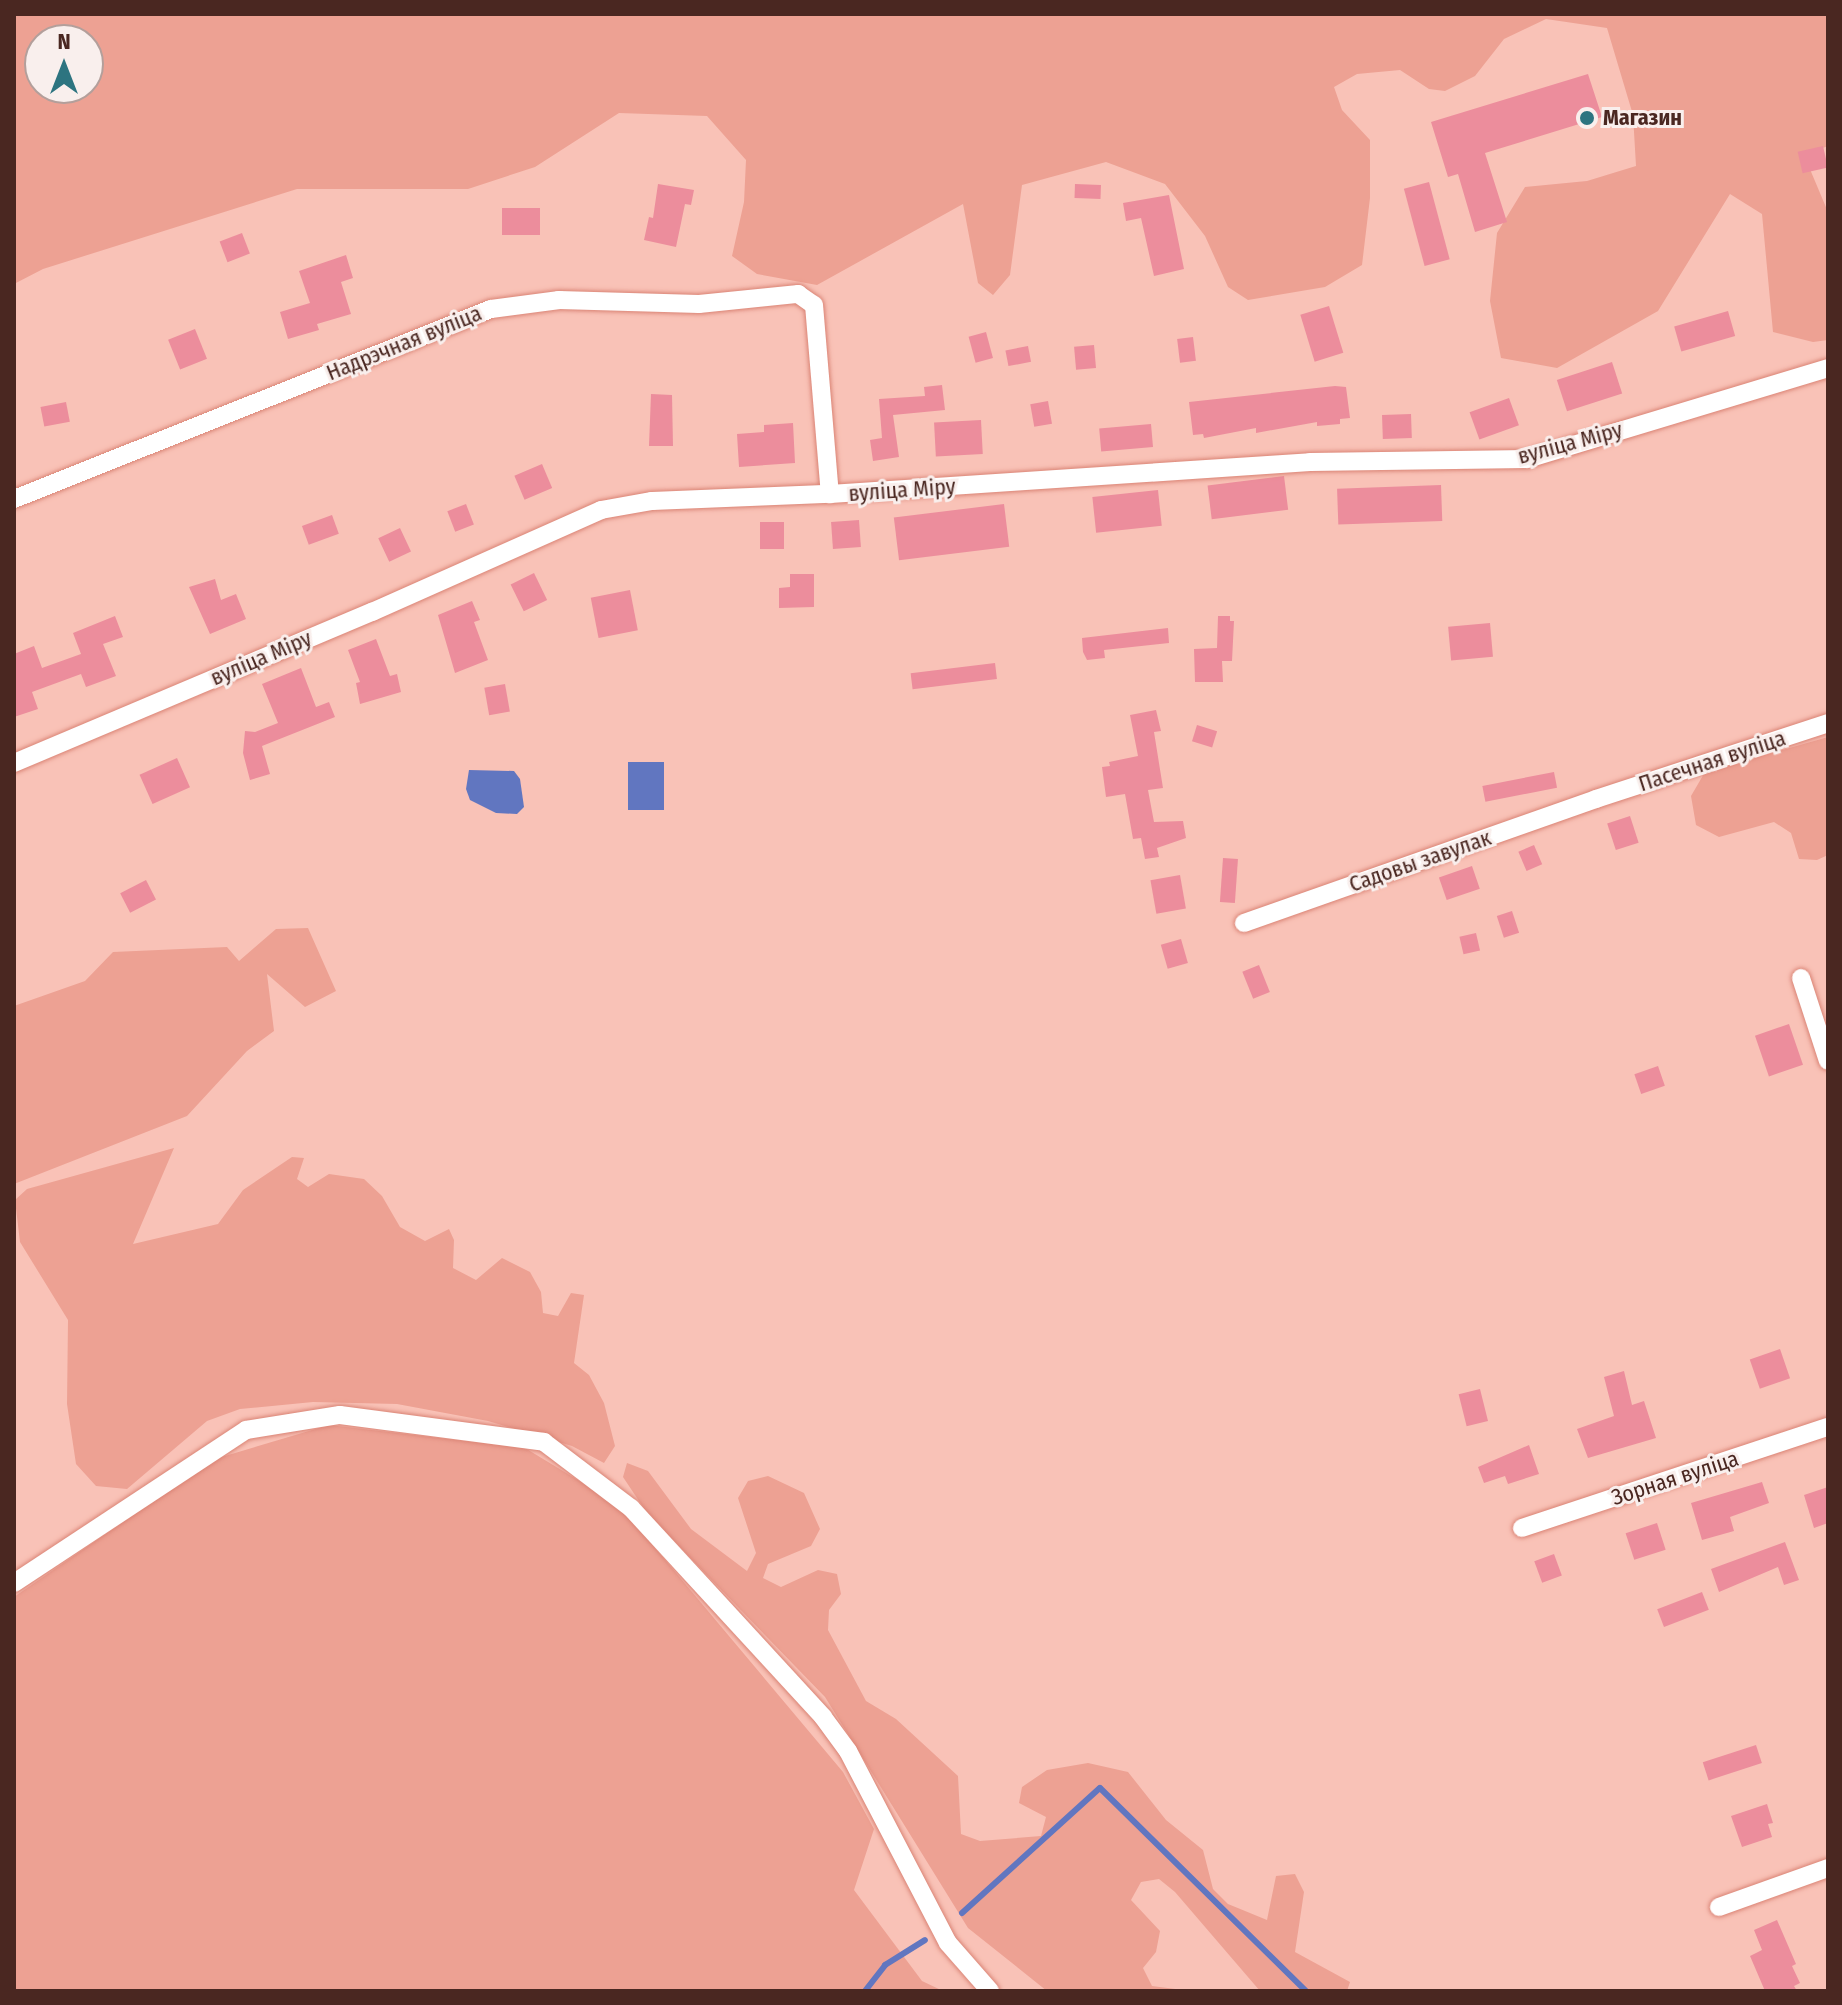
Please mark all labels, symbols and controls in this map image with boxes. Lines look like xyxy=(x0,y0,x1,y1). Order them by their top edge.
north arrow xyxy=(24,24,104,104)
text: N xyxy=(57,28,71,55)
place label: Магазин xyxy=(1603,105,1682,131)
marker: Магазин xyxy=(1578,109,1596,127)
street label: Надрэчная вуліца xyxy=(323,300,485,386)
street label: вуліца Міру xyxy=(1515,416,1625,470)
street label: вуліца Міру xyxy=(848,473,956,507)
street label: вуліца Міру xyxy=(206,625,316,691)
street label: Пасечная вуліца xyxy=(1635,725,1789,797)
street label: Садовы завулак xyxy=(1346,824,1494,898)
street label: Зорная вуліца xyxy=(1608,1445,1742,1511)

